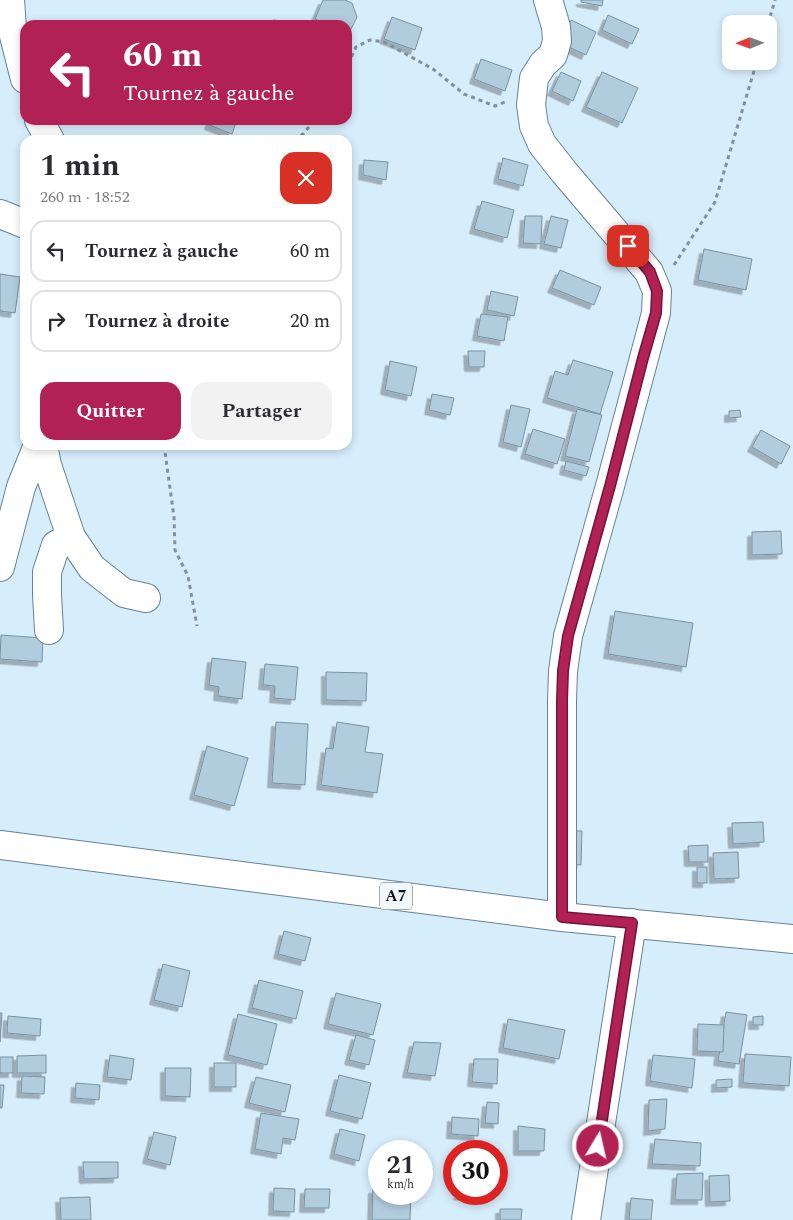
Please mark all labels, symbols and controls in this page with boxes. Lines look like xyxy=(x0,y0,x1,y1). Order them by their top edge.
north arrow xyxy=(722,15,778,70)
map controls xyxy=(722,15,777,70)
text: 60 m xyxy=(123,29,203,82)
icon: left xyxy=(40,40,105,105)
text: Tournez à gauche xyxy=(123,77,294,110)
text: 1 min xyxy=(40,143,120,189)
button: close xyxy=(280,152,332,204)
text: 260 m · 18:52 xyxy=(40,185,130,209)
pin xyxy=(607,225,649,267)
icon: arrive xyxy=(614,232,642,260)
icon: left xyxy=(42,237,70,265)
text: Tournez à gauche xyxy=(85,237,238,266)
text: 60 m xyxy=(290,237,330,266)
icon: right xyxy=(42,307,70,335)
text: Tournez à droite xyxy=(85,307,229,336)
text: 20 m xyxy=(290,307,330,336)
button: Quitter xyxy=(40,382,181,440)
button: Partager xyxy=(191,382,332,440)
road number: A7 xyxy=(380,882,412,909)
position arrow xyxy=(571,1119,623,1171)
speed limit sign: 30 xyxy=(443,1140,508,1205)
text: 21 xyxy=(386,1147,415,1185)
text: km/h xyxy=(387,1175,414,1194)

